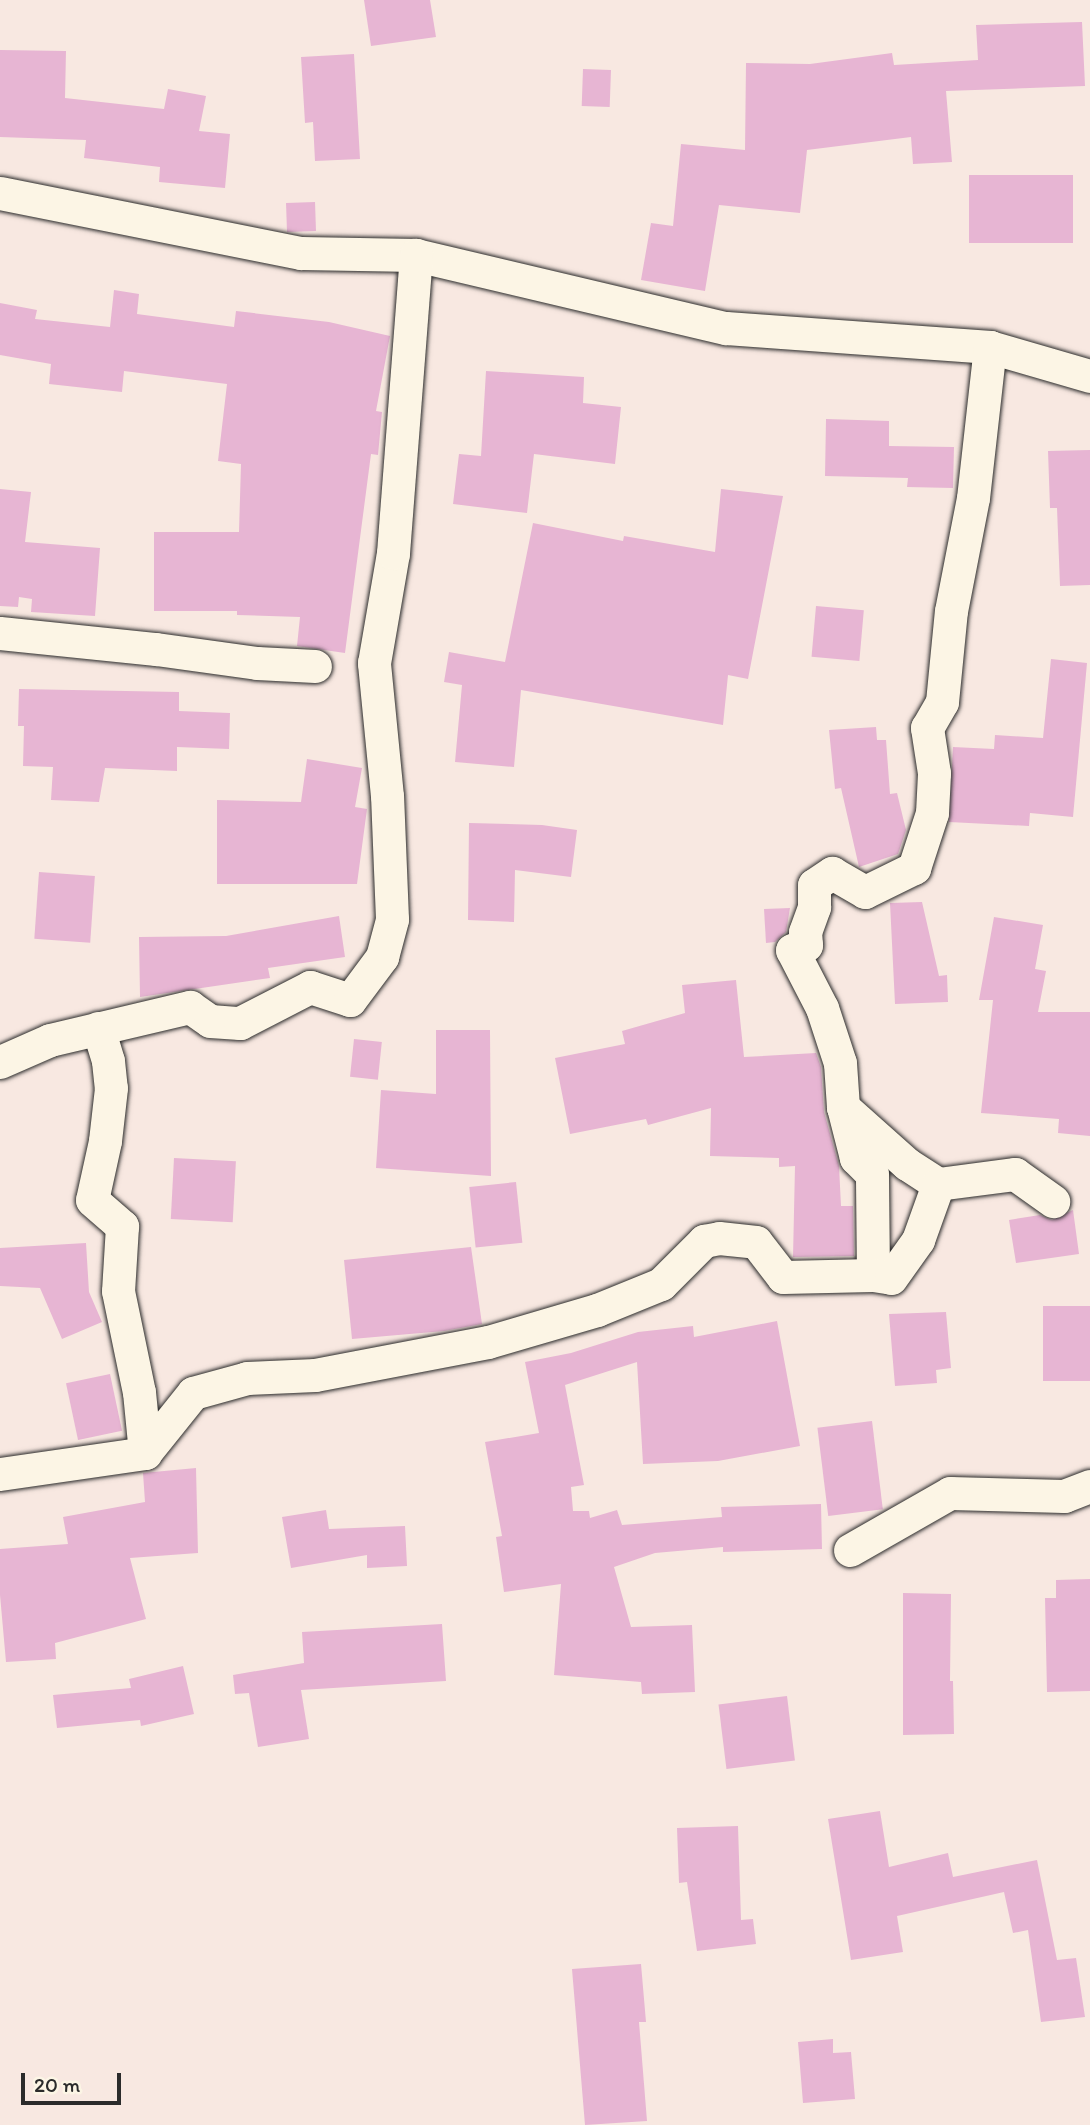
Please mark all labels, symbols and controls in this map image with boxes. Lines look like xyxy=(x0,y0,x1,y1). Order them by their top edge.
scale bar xyxy=(24,2058,124,2102)
text: 20 m xyxy=(34,2072,80,2097)

